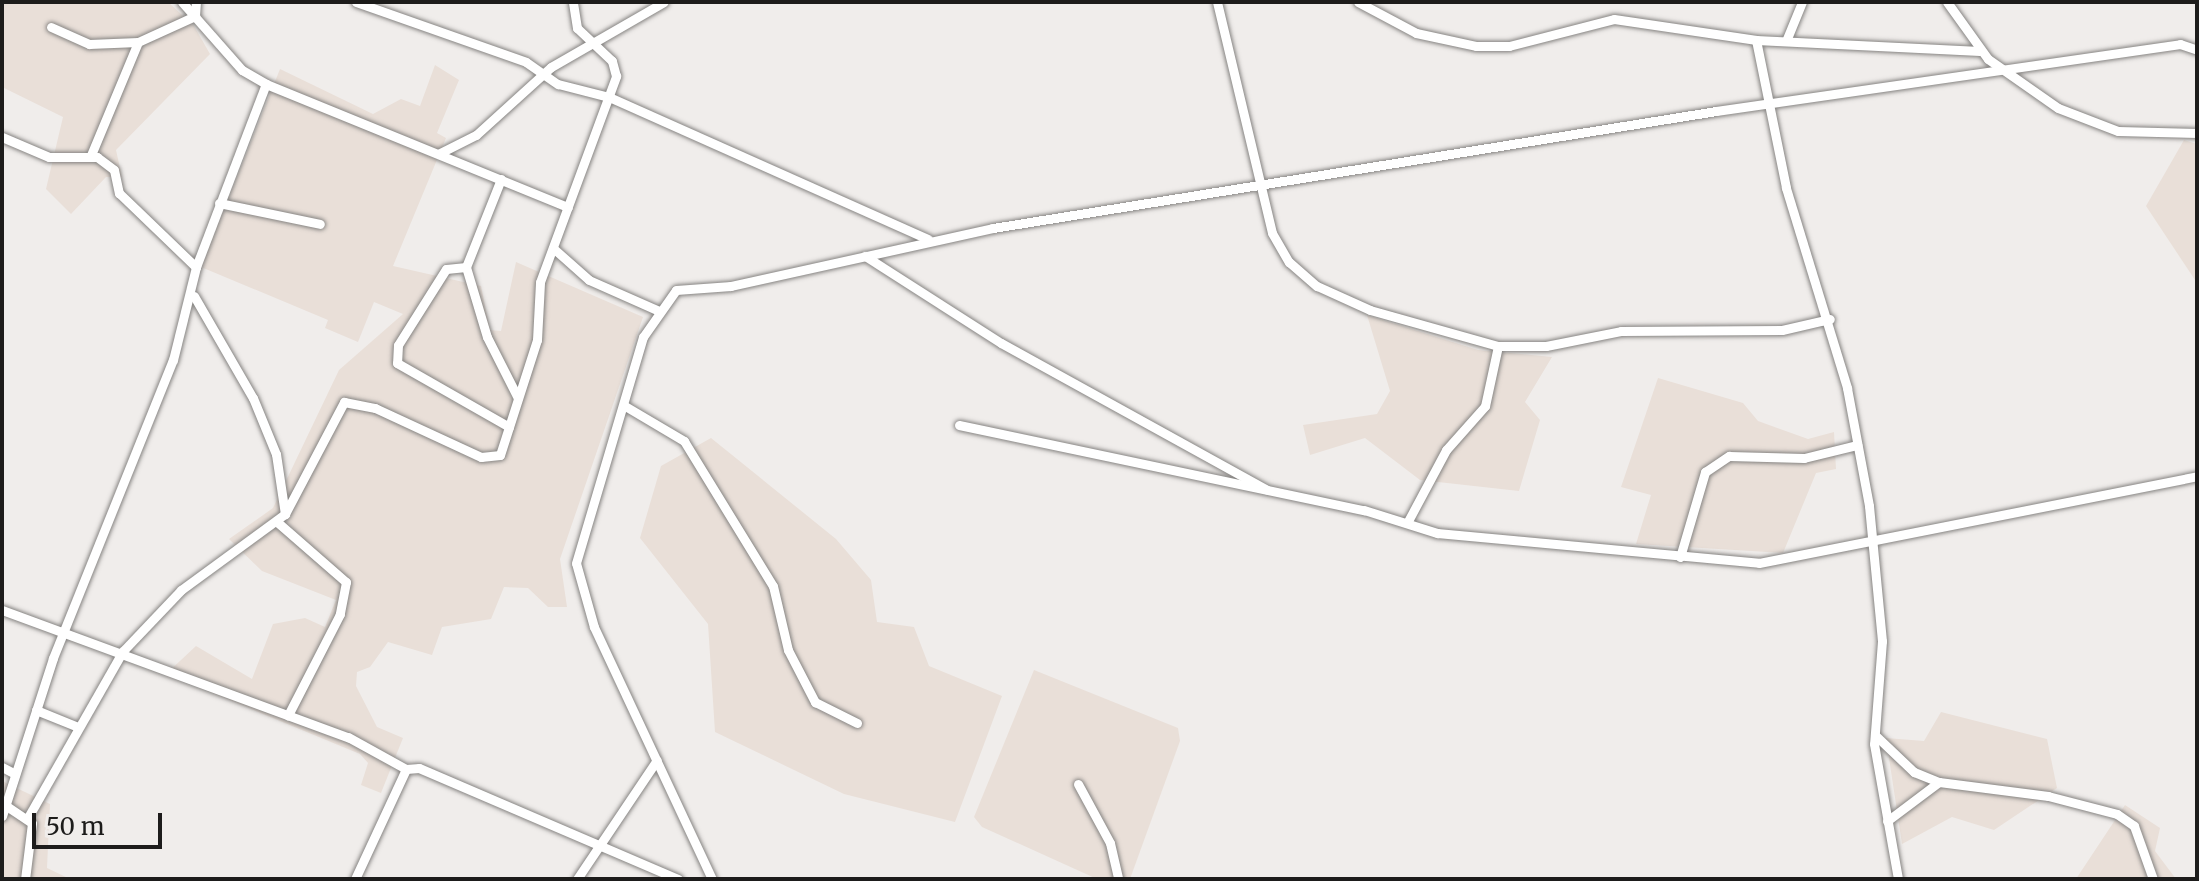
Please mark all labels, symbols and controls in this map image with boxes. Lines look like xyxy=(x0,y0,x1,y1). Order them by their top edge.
scale bar xyxy=(36,797,166,847)
text: 50 m xyxy=(46,811,105,842)

